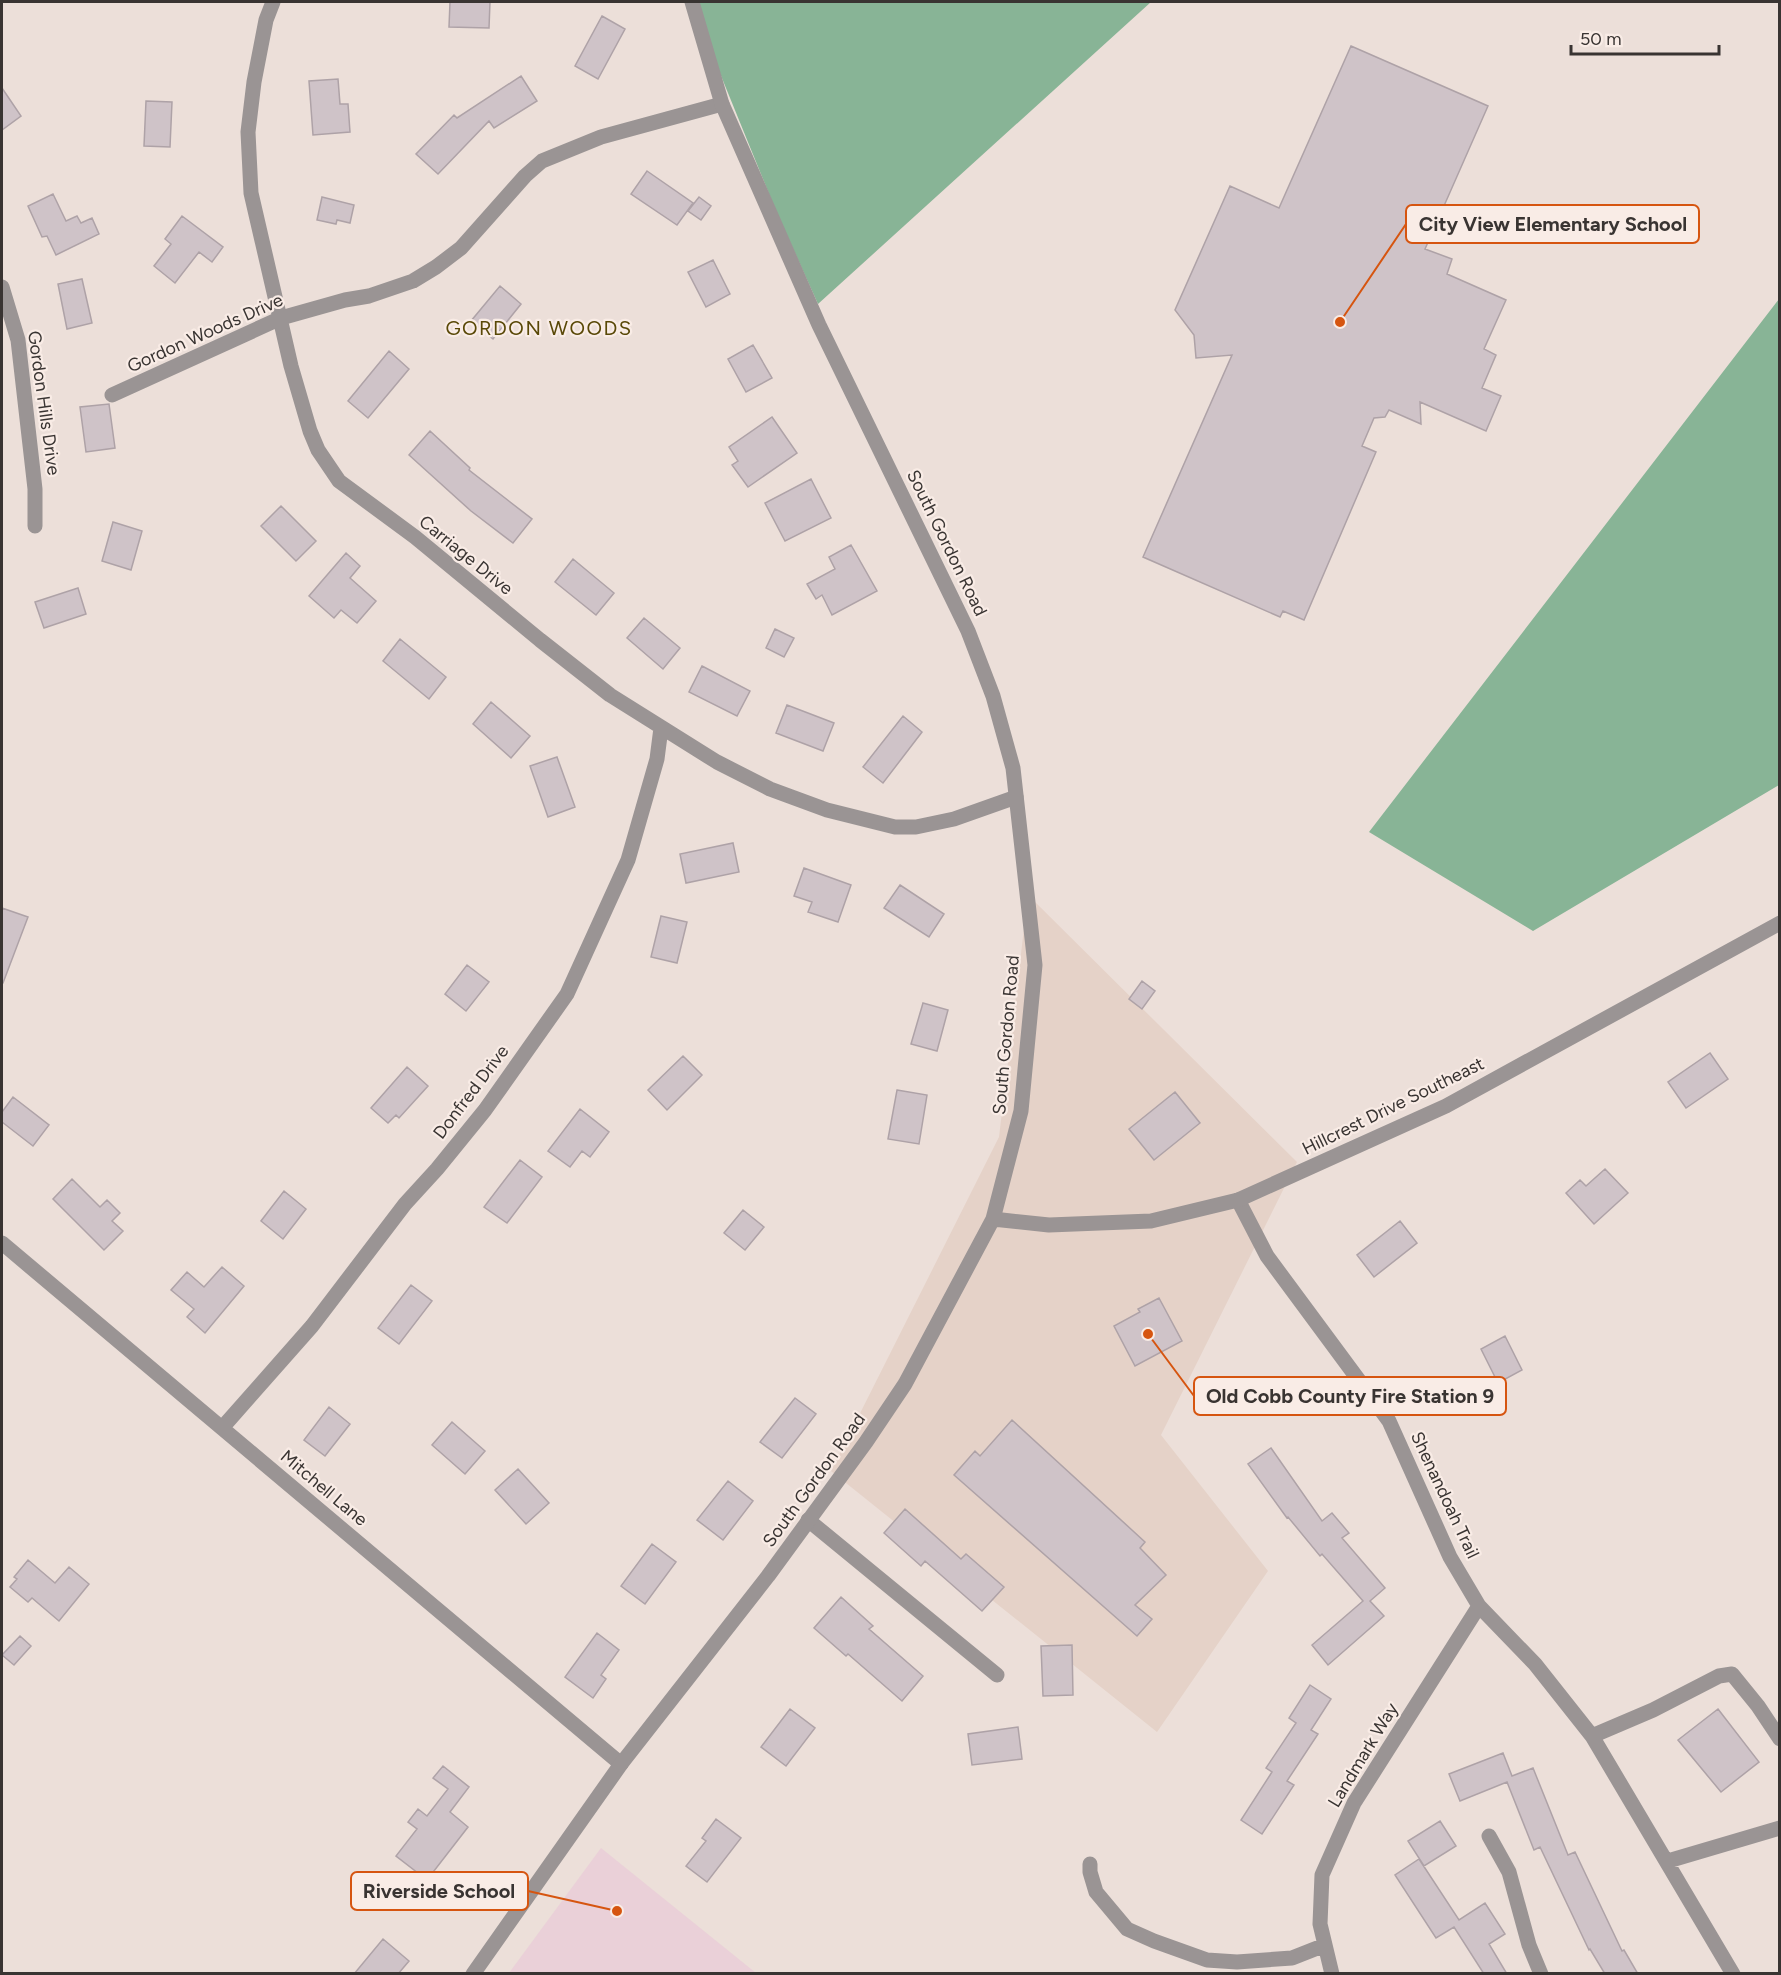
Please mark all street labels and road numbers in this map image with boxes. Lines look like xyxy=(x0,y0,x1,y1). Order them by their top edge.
street label: Gordon Woods Drive xyxy=(124,289,286,377)
street label: Gordon Hills Drive xyxy=(23,329,65,477)
street label: South Gordon Road xyxy=(902,466,992,620)
street label: Carriage Drive xyxy=(415,511,517,600)
street label: South Gordon Road xyxy=(988,954,1024,1116)
street label: Donfred Drive xyxy=(428,1041,514,1143)
street label: Hillcrest Drive Southeast xyxy=(1298,1052,1488,1160)
street label: South Gordon Road xyxy=(758,1409,870,1551)
street label: Shenandoah Trail xyxy=(1406,1428,1484,1562)
street label: Mitchell Lane xyxy=(276,1445,372,1531)
street label: Landmark Way xyxy=(1323,1698,1403,1811)

